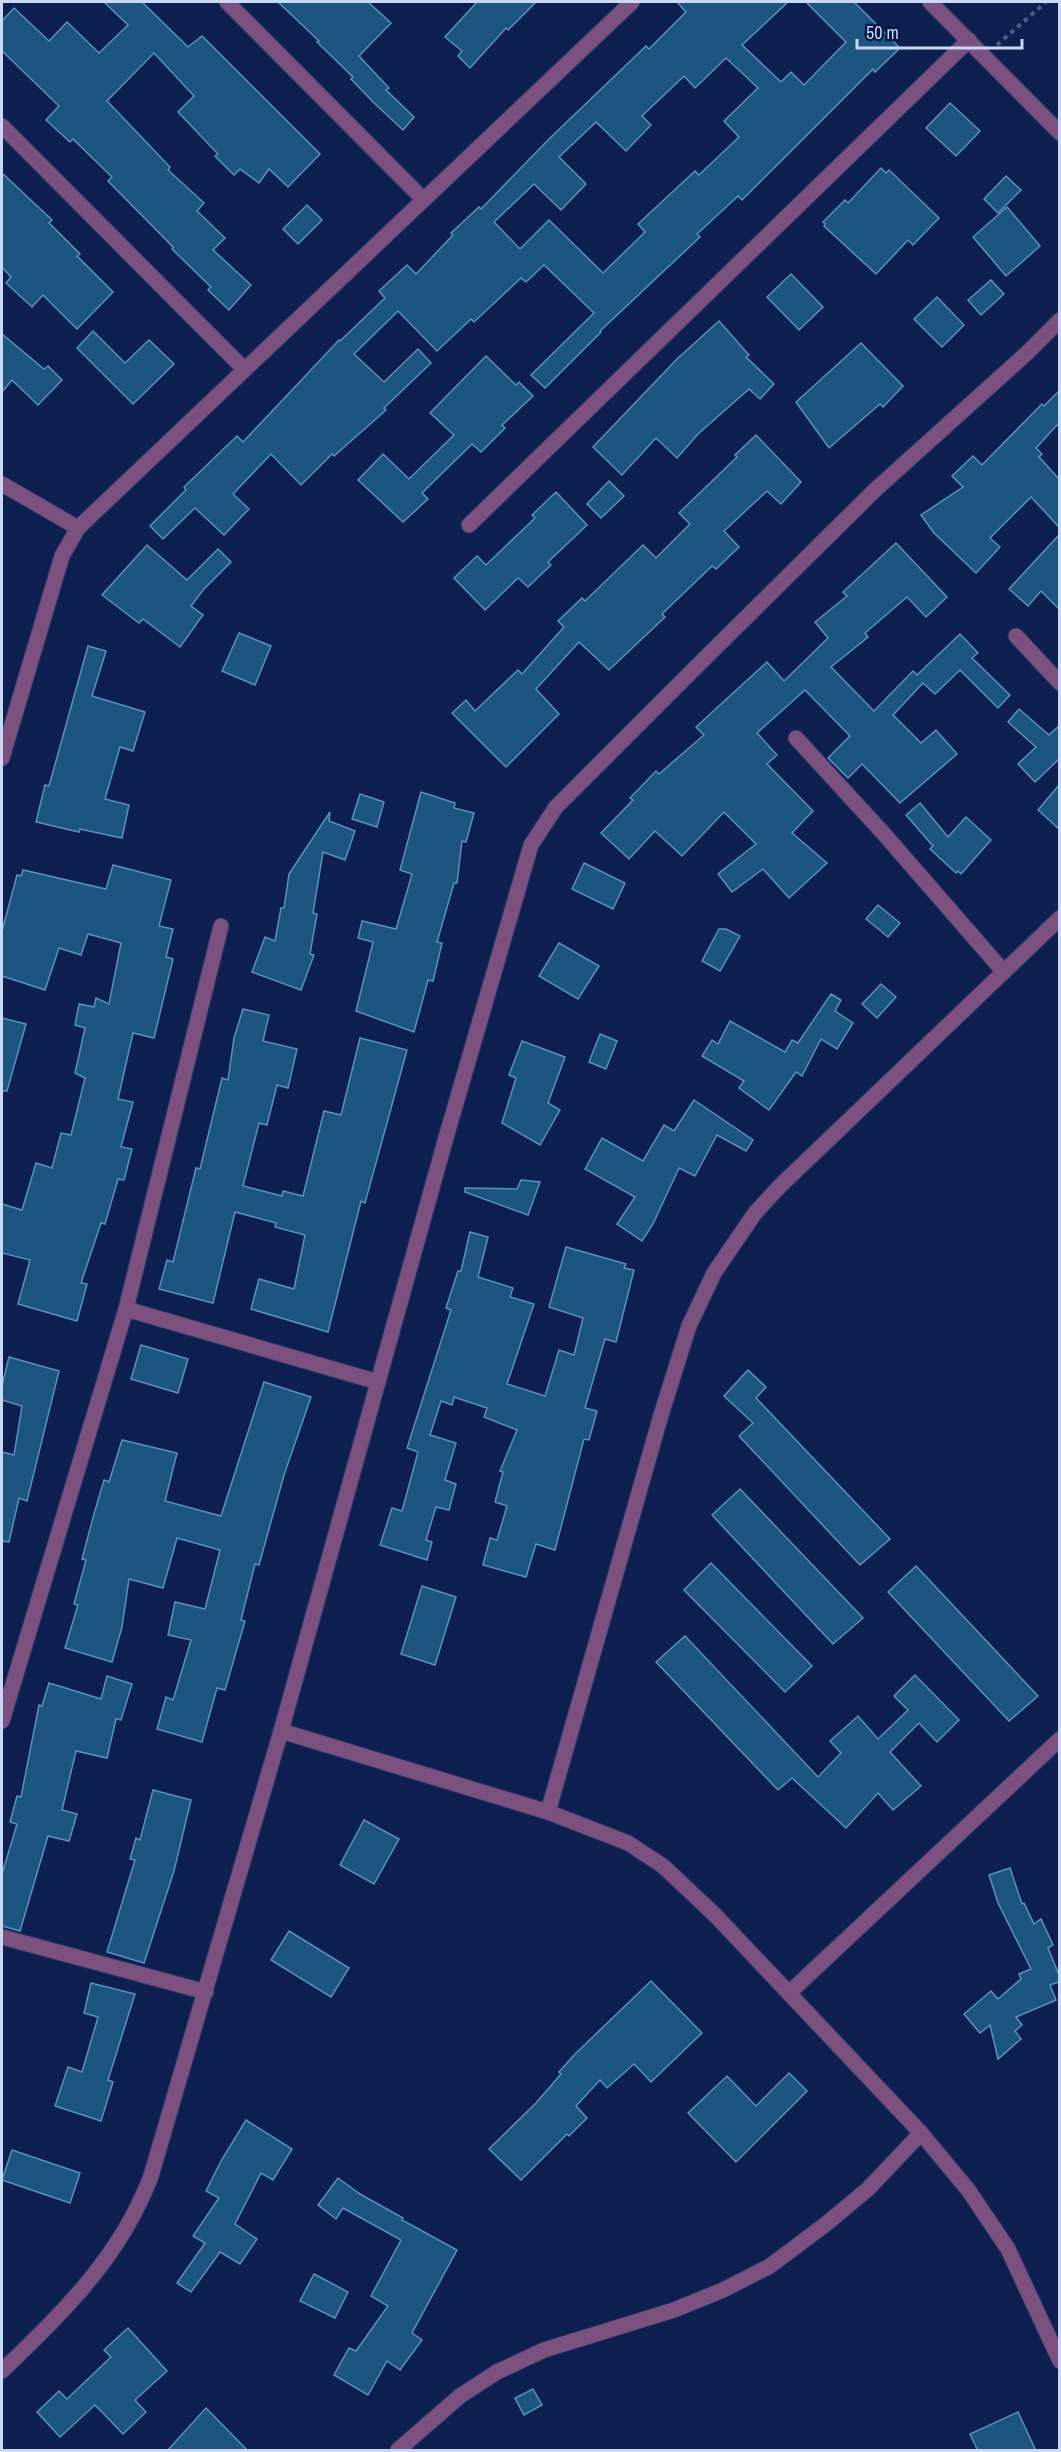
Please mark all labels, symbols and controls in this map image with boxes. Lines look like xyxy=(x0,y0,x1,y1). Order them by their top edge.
scale bar xyxy=(857,12,1022,50)
text: 50 m xyxy=(866,20,899,45)

